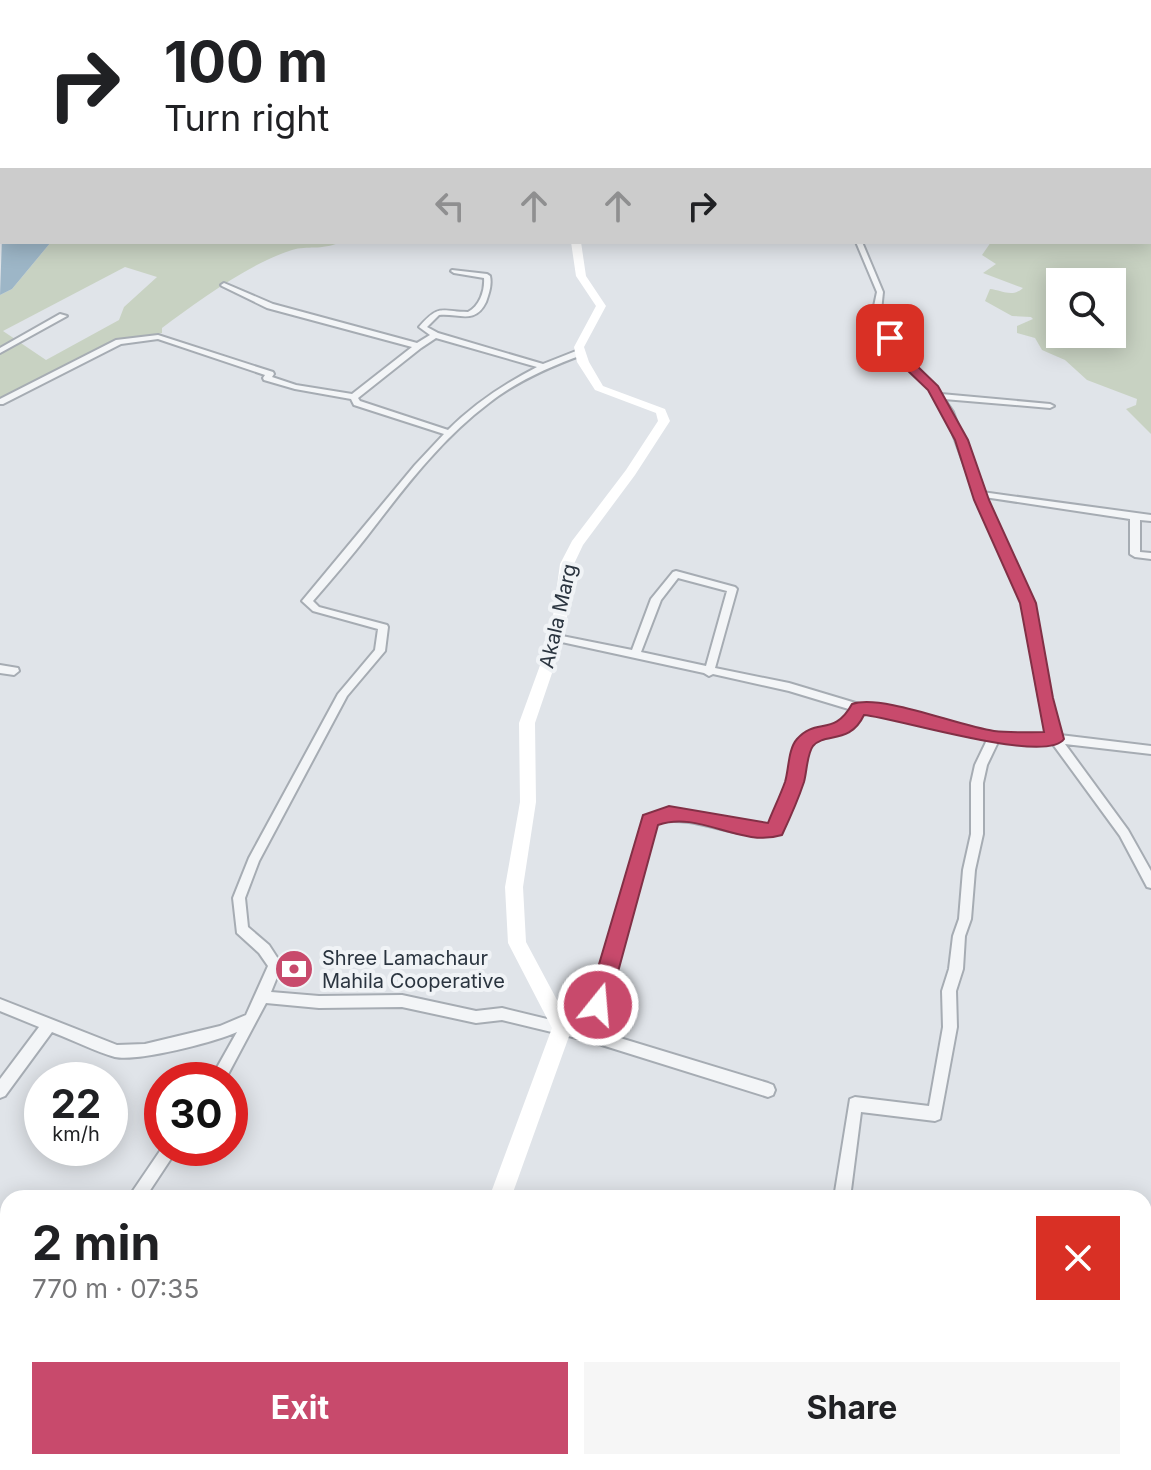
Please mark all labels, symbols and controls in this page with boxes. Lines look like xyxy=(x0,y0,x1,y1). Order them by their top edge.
text: 100 m xyxy=(164,28,328,96)
icon: right xyxy=(32,32,136,136)
text: Turn right xyxy=(164,96,329,140)
icon: left xyxy=(428,184,472,228)
icon: ahead xyxy=(512,184,556,228)
icon: ahead xyxy=(596,184,640,228)
icon: right xyxy=(680,184,724,228)
map controls xyxy=(1046,268,1126,348)
button: search xyxy=(1046,268,1126,348)
pin xyxy=(856,304,924,372)
icon: arrive xyxy=(868,316,912,360)
street label: Akala Marg xyxy=(534,561,582,671)
place label: Shree Lamachaur Mahila Cooperative xyxy=(322,946,505,993)
bank icon: Shree Lamachaur Mahila Cooperative xyxy=(273,948,315,990)
position arrow xyxy=(556,963,640,1047)
speed limit sign: 30 xyxy=(144,1062,248,1166)
text: 22 xyxy=(51,1079,101,1128)
text: km/h xyxy=(52,1122,100,1146)
text: 2 min xyxy=(32,1213,160,1272)
button: close xyxy=(1036,1216,1120,1300)
text: 770 m · 07:35 xyxy=(32,1273,199,1304)
button: Exit xyxy=(32,1362,568,1454)
button: Share xyxy=(584,1362,1120,1454)

